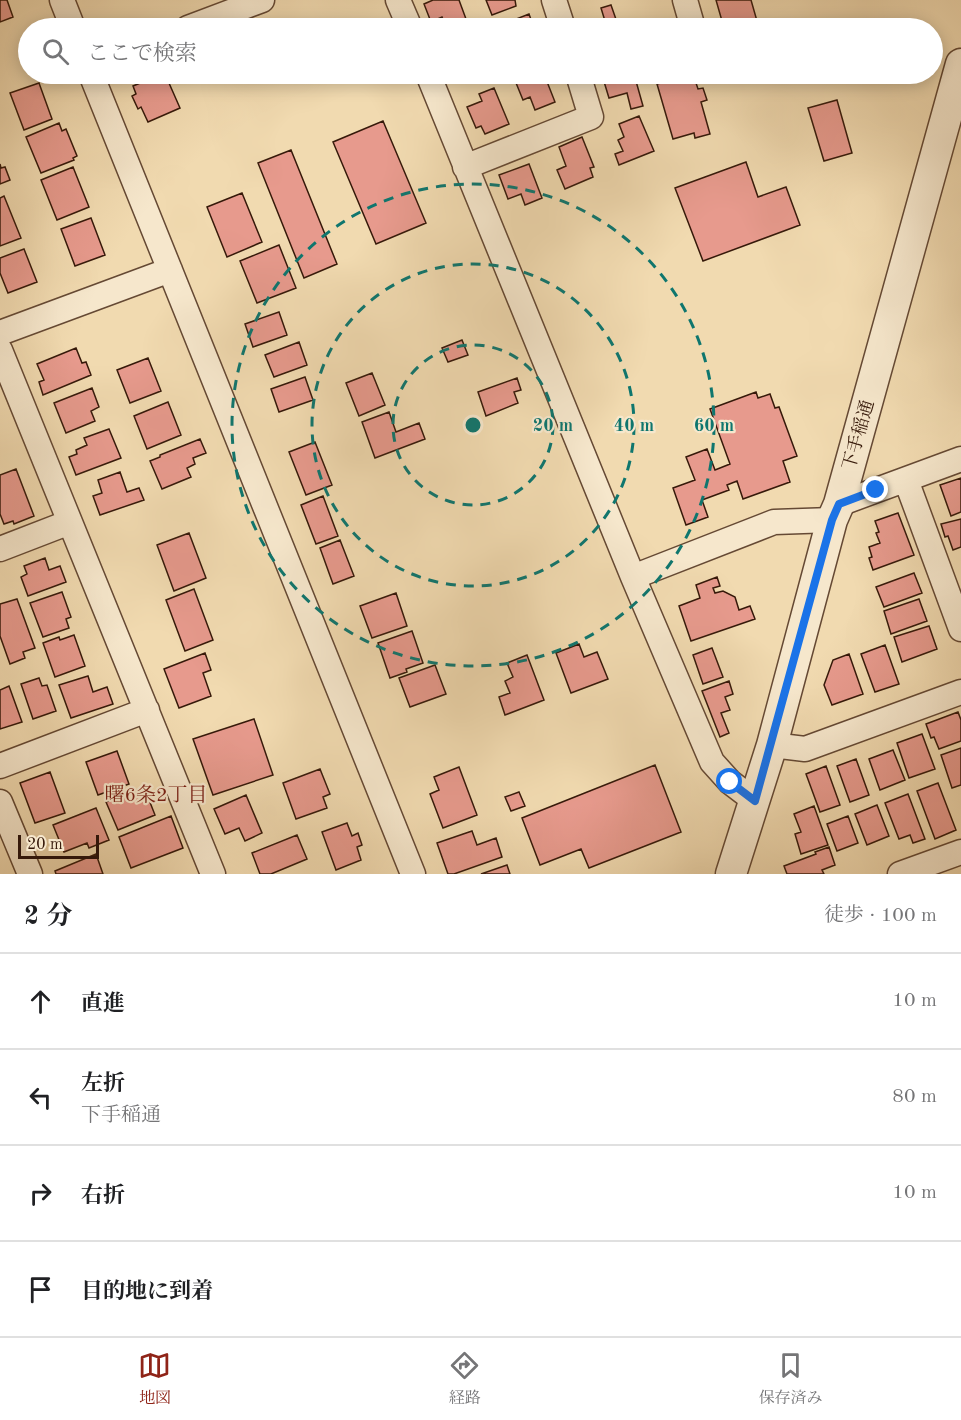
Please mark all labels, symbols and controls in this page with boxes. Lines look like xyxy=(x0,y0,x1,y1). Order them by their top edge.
search box xyxy=(18,18,943,84)
icon: search xyxy=(39,35,72,68)
text: ここで検索 xyxy=(87,43,197,65)
street label: 下手稲通 xyxy=(838,398,878,472)
centre of rings xyxy=(463,415,483,435)
text: 20 m xyxy=(533,417,573,435)
text: 40 m xyxy=(614,417,654,435)
text: 60 m xyxy=(694,417,734,435)
route end xyxy=(862,476,888,502)
route start xyxy=(716,768,742,794)
district label: 曙6条2丁目 xyxy=(104,784,208,806)
scale bar xyxy=(18,832,99,860)
text: 20 m xyxy=(27,837,63,853)
text: 2 分 xyxy=(24,904,72,930)
text: 徒歩 · 100 m xyxy=(824,906,937,926)
icon: ahead xyxy=(24,985,57,1018)
text: 10 m xyxy=(892,991,937,1011)
text: 直進 xyxy=(81,993,125,1015)
text: 左折 xyxy=(81,1073,125,1095)
icon: left xyxy=(24,1081,57,1114)
text: 80 m xyxy=(892,1087,937,1107)
text: 下手稲通 xyxy=(81,1106,161,1126)
icon: right xyxy=(24,1177,57,1210)
text: 10 m xyxy=(892,1183,937,1203)
text: 右折 xyxy=(81,1185,125,1207)
icon: arrive xyxy=(24,1273,57,1306)
text: 目的地に到着 xyxy=(81,1281,213,1303)
tab: 地図 xyxy=(138,1349,171,1409)
tab: 経路 xyxy=(448,1349,481,1409)
tab: 保存済み xyxy=(758,1349,822,1409)

